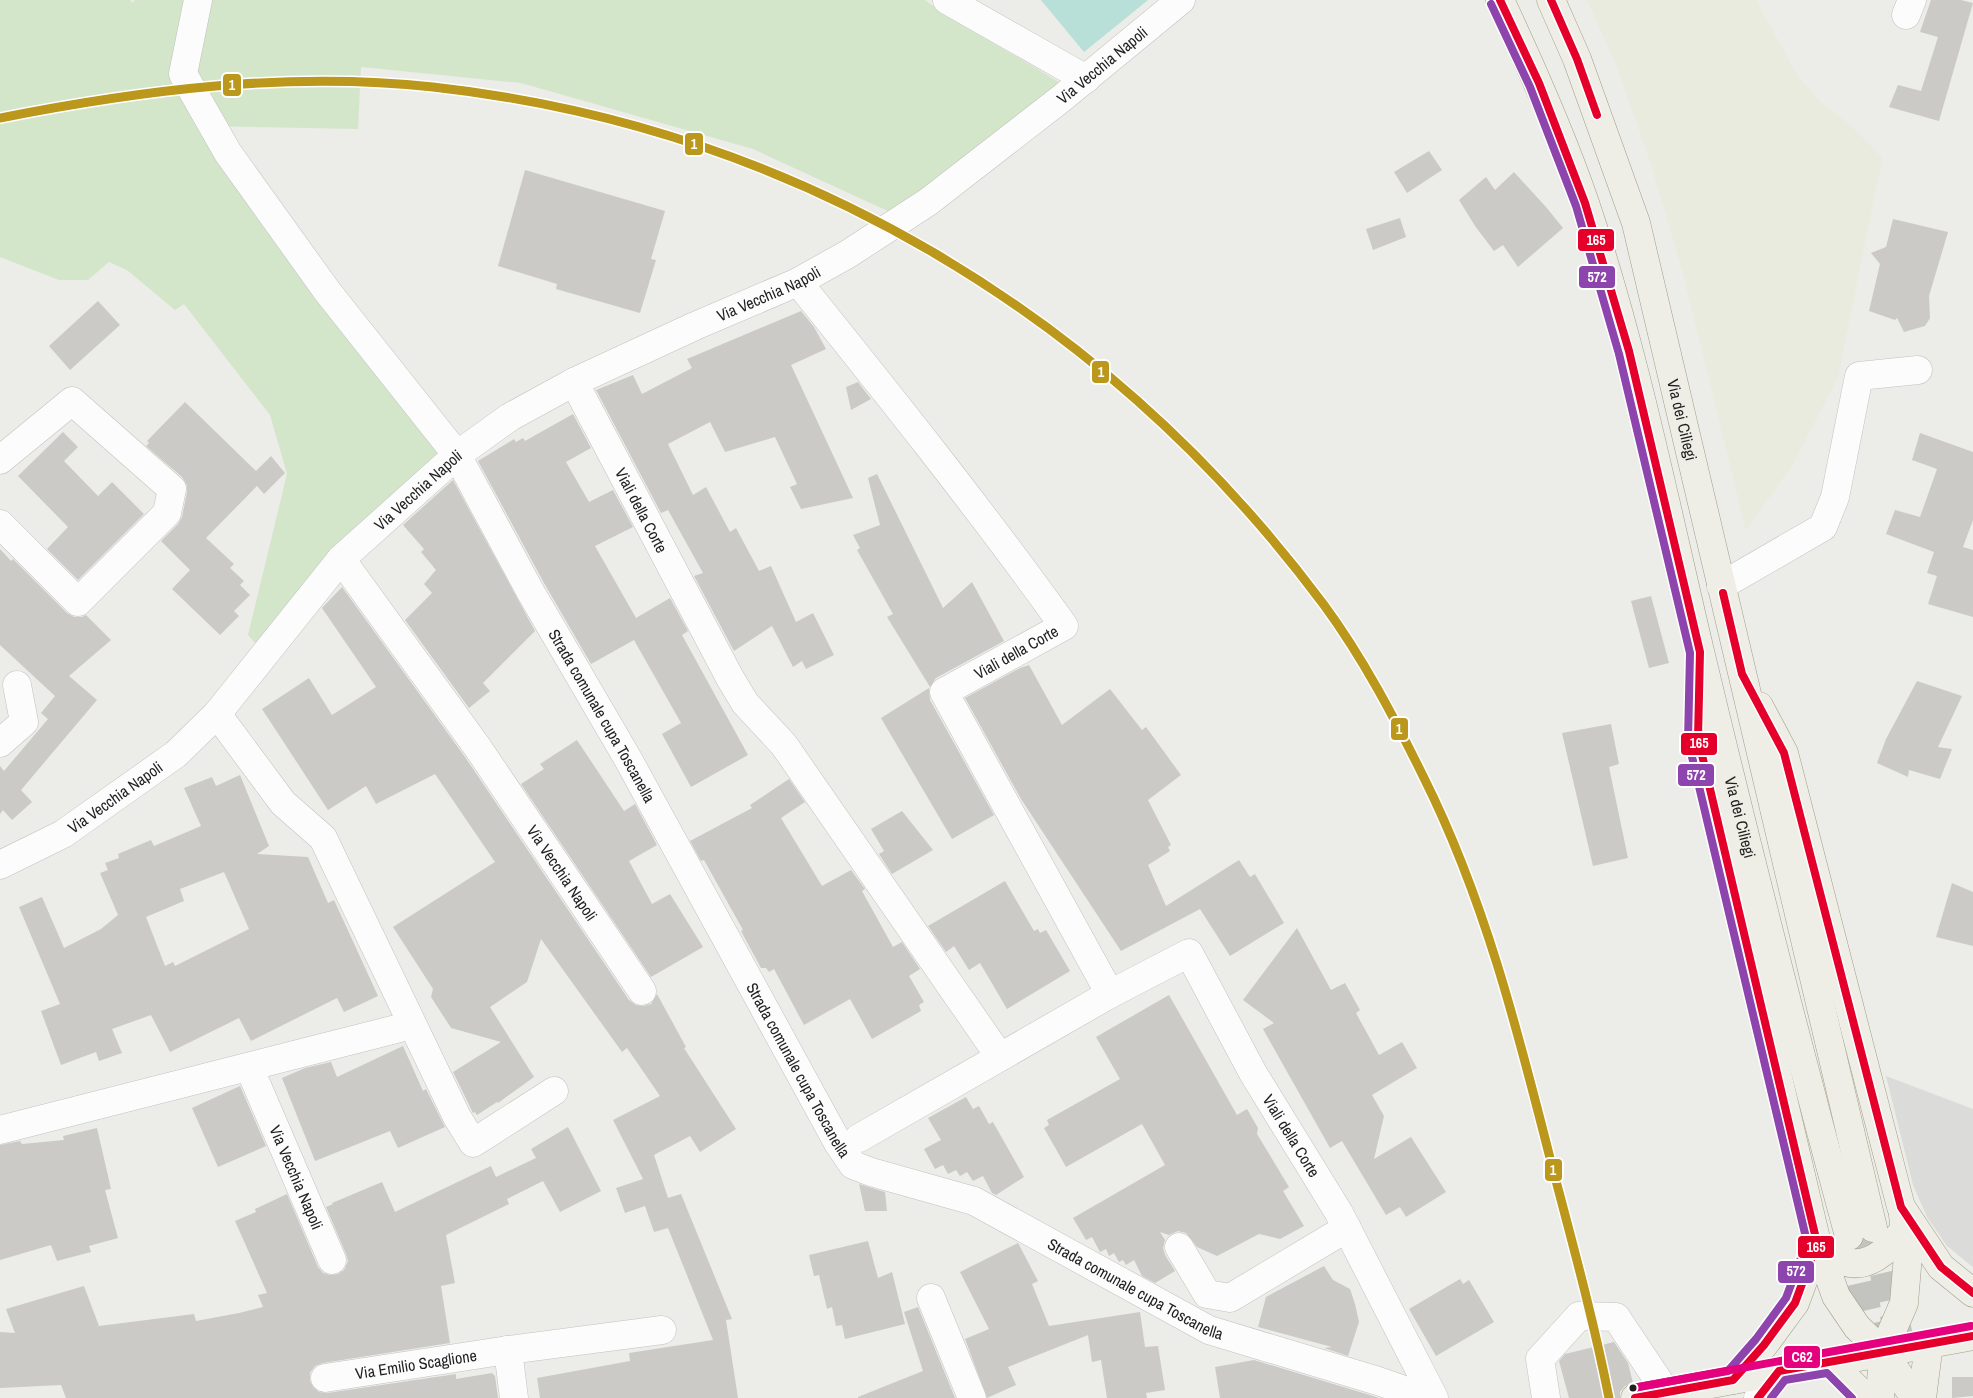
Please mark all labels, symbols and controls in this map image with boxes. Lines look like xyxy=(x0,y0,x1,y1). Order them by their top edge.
street label: Via Vecchia Napoli xyxy=(1052,21,1152,109)
line badge: 1 xyxy=(222,73,242,97)
text: 1 xyxy=(229,76,236,94)
line badge: 1 xyxy=(684,132,704,156)
text: 1 xyxy=(691,135,698,153)
line badge: 165 xyxy=(1577,228,1615,252)
text: 165 xyxy=(1586,231,1606,249)
street label: Via Vecchia Napoli xyxy=(713,261,824,326)
line badge: 572 xyxy=(1578,265,1616,289)
text: 572 xyxy=(1587,268,1607,286)
line badge: 1 xyxy=(1091,360,1110,384)
text: 1 xyxy=(1098,363,1105,381)
street label: Via dei Ciliegi xyxy=(1662,377,1703,463)
street label: Via Vecchia Napoli xyxy=(369,444,466,535)
street label: Viali della Corte xyxy=(610,464,673,557)
street label: Viali della Corte xyxy=(970,620,1062,684)
street label: Strada comunale cupa Toscanella xyxy=(544,625,661,807)
line badge: 1 xyxy=(1390,717,1409,741)
text: 1 xyxy=(1396,720,1403,738)
line badge: 165 xyxy=(1680,732,1718,756)
text: 165 xyxy=(1689,734,1709,752)
street label: Via Vecchia Napoli xyxy=(63,756,167,838)
line badge: 572 xyxy=(1677,763,1715,787)
text: 572 xyxy=(1686,766,1706,784)
street label: Via dei Ciliegi xyxy=(1720,774,1761,860)
street label: Via Vecchia Napoli xyxy=(522,820,603,925)
street label: Strada comunale cupa Toscanella xyxy=(741,979,856,1162)
street label: Viali della Corte xyxy=(1258,1090,1325,1181)
street label: Via Vecchia Napoli xyxy=(264,1122,329,1233)
line badge: 1 xyxy=(1544,1158,1563,1182)
text: 1 xyxy=(1550,1161,1557,1179)
street label: Strada comunale cupa Toscanella xyxy=(1044,1233,1227,1345)
line badge: 165 xyxy=(1797,1235,1835,1259)
text: 165 xyxy=(1806,1238,1826,1256)
line badge: 572 xyxy=(1777,1260,1815,1284)
text: 572 xyxy=(1786,1262,1806,1280)
street label: Via Emilio Scaglione xyxy=(354,1344,478,1384)
line badge: C62 xyxy=(1783,1345,1821,1369)
text: C62 xyxy=(1791,1348,1813,1366)
unlabelled marker xyxy=(1628,1383,1638,1393)

